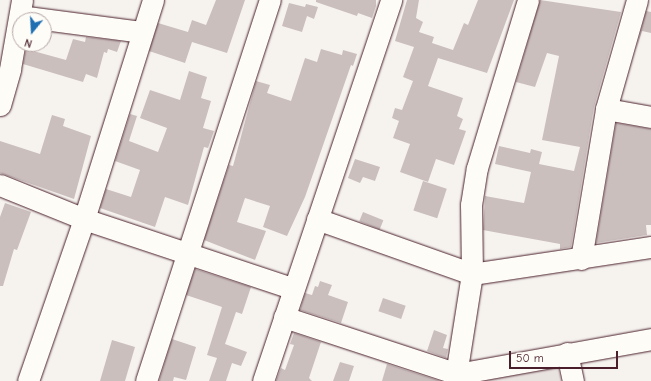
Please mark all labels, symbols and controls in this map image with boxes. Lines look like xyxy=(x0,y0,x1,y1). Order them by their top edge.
north arrow xyxy=(12,12,52,52)
text: N xyxy=(23,36,34,50)
scale bar xyxy=(511,343,620,369)
text: 50 m xyxy=(516,351,544,365)

